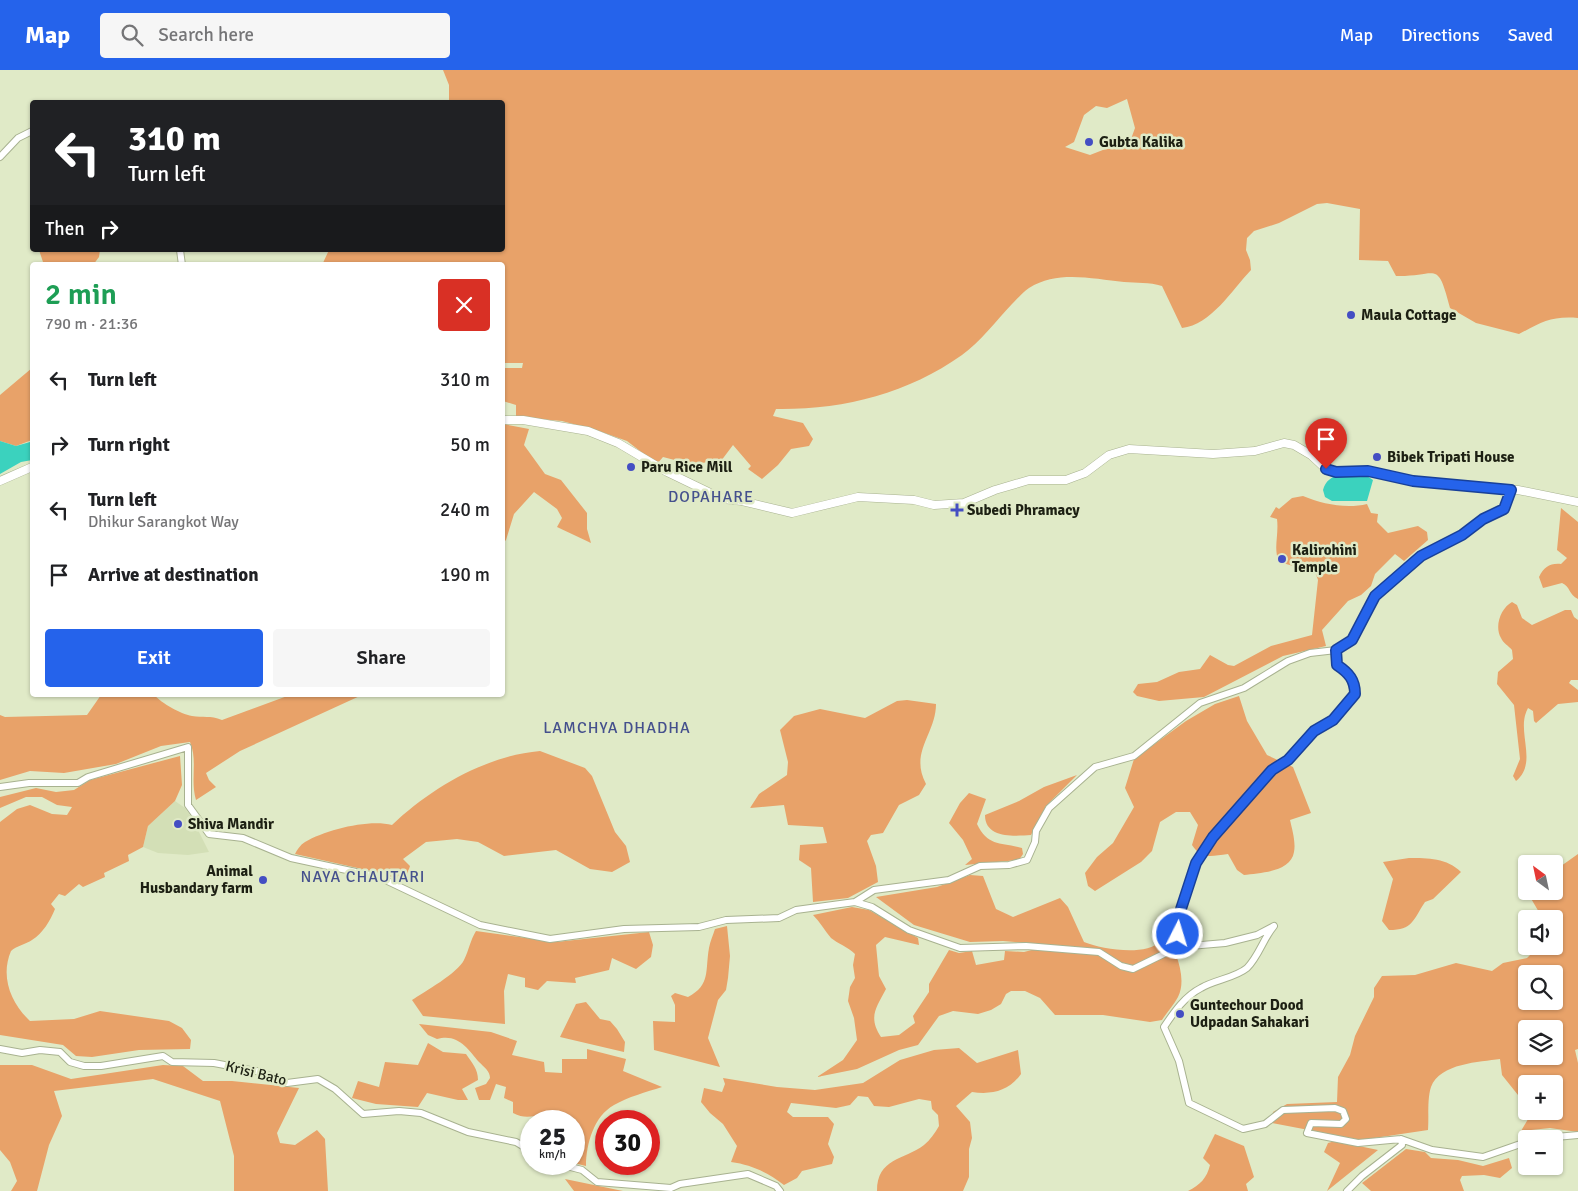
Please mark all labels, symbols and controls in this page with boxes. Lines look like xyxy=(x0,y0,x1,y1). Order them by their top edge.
search box xyxy=(100,13,450,58)
text: Map xyxy=(25,20,70,50)
icon: search xyxy=(118,21,146,49)
text: Search here xyxy=(158,23,254,47)
text: Map xyxy=(1340,24,1373,46)
text: Directions xyxy=(1401,24,1480,46)
text: Saved xyxy=(1508,24,1553,46)
text: 310 m xyxy=(128,117,221,160)
icon: left xyxy=(45,120,110,185)
place label: Gubta Kalika xyxy=(1099,133,1184,151)
marker: Gubta Kalika xyxy=(1083,136,1095,148)
text: Turn left xyxy=(128,160,206,187)
icon: right xyxy=(95,215,123,243)
text: Then xyxy=(45,217,85,241)
text: 2 min xyxy=(45,276,117,313)
button: close xyxy=(438,279,490,331)
place label: Maula Cottage xyxy=(1361,306,1456,324)
marker: Maula Cottage xyxy=(1345,309,1357,321)
text: 790 m · 21:36 xyxy=(45,314,138,334)
icon: left xyxy=(45,366,73,394)
text: Turn left xyxy=(88,368,157,392)
text: 310 m xyxy=(440,368,490,392)
pin xyxy=(1305,418,1347,469)
icon: arrive xyxy=(1312,425,1340,453)
icon: right xyxy=(45,431,73,459)
text: Turn right xyxy=(88,433,170,457)
text: 50 m xyxy=(450,433,490,457)
place label: Bibek Tripati House xyxy=(1387,448,1515,466)
marker: Bibek Tripati House xyxy=(1371,451,1383,463)
place label: Paru Rice Mill xyxy=(641,458,733,476)
marker: Paru Rice Mill xyxy=(625,461,637,473)
district label: DOPAHARE xyxy=(668,487,754,507)
text: Turn left xyxy=(88,488,157,512)
icon: left xyxy=(45,496,73,524)
text: 240 m xyxy=(440,498,490,522)
place label: Subedi Phramacy xyxy=(967,501,1080,519)
marker: Subedi Phramacy xyxy=(951,504,963,516)
text: Dhikur Sarangkot Way xyxy=(88,512,239,532)
place label: Kalirohini Temple xyxy=(1292,541,1357,576)
marker: Kalirohini Temple xyxy=(1276,553,1288,565)
icon: arrive xyxy=(45,561,73,589)
text: Arrive at destination xyxy=(88,563,259,587)
text: 190 m xyxy=(440,563,490,587)
button: Exit xyxy=(45,629,263,687)
button: Share xyxy=(273,629,490,687)
district label: LAMCHYA DHADHA xyxy=(543,718,691,738)
place label: Shiva Mandir xyxy=(188,815,274,833)
marker: Shiva Mandir xyxy=(172,818,184,830)
north arrow xyxy=(1518,855,1562,900)
map controls xyxy=(1518,855,1563,1175)
place label: Animal Husbandary farm xyxy=(140,862,253,897)
district label: NAYA CHAUTARI xyxy=(301,867,425,887)
marker: Animal Husbandary farm xyxy=(257,874,269,886)
position arrow xyxy=(1151,907,1203,959)
button: sound xyxy=(1518,910,1563,955)
button: search xyxy=(1518,965,1563,1010)
place label: Guntechour Dood Udpadan Sahakari xyxy=(1190,996,1309,1031)
marker: Guntechour Dood Udpadan Sahakari xyxy=(1174,1008,1186,1020)
button: layers xyxy=(1518,1020,1563,1065)
street label: Krisi Bato xyxy=(224,1057,289,1089)
button: + xyxy=(1518,1075,1563,1120)
speed limit sign: 30 xyxy=(595,1110,660,1175)
text: 25 xyxy=(539,1121,566,1152)
button: − xyxy=(1518,1130,1563,1175)
text: km/h xyxy=(539,1147,566,1162)

